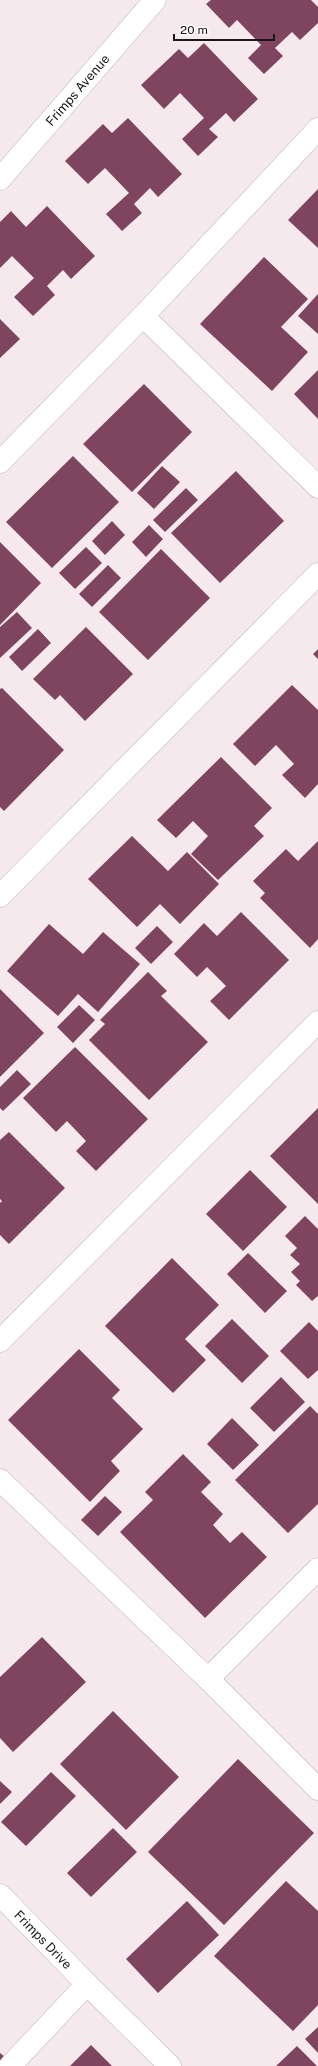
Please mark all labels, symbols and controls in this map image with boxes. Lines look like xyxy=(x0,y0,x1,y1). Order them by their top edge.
scale bar xyxy=(174,16,274,42)
text: 20 m xyxy=(180,23,208,37)
street label: Frimps Avenue xyxy=(43,51,113,129)
street label: Frimps Drive xyxy=(11,1907,75,1972)

